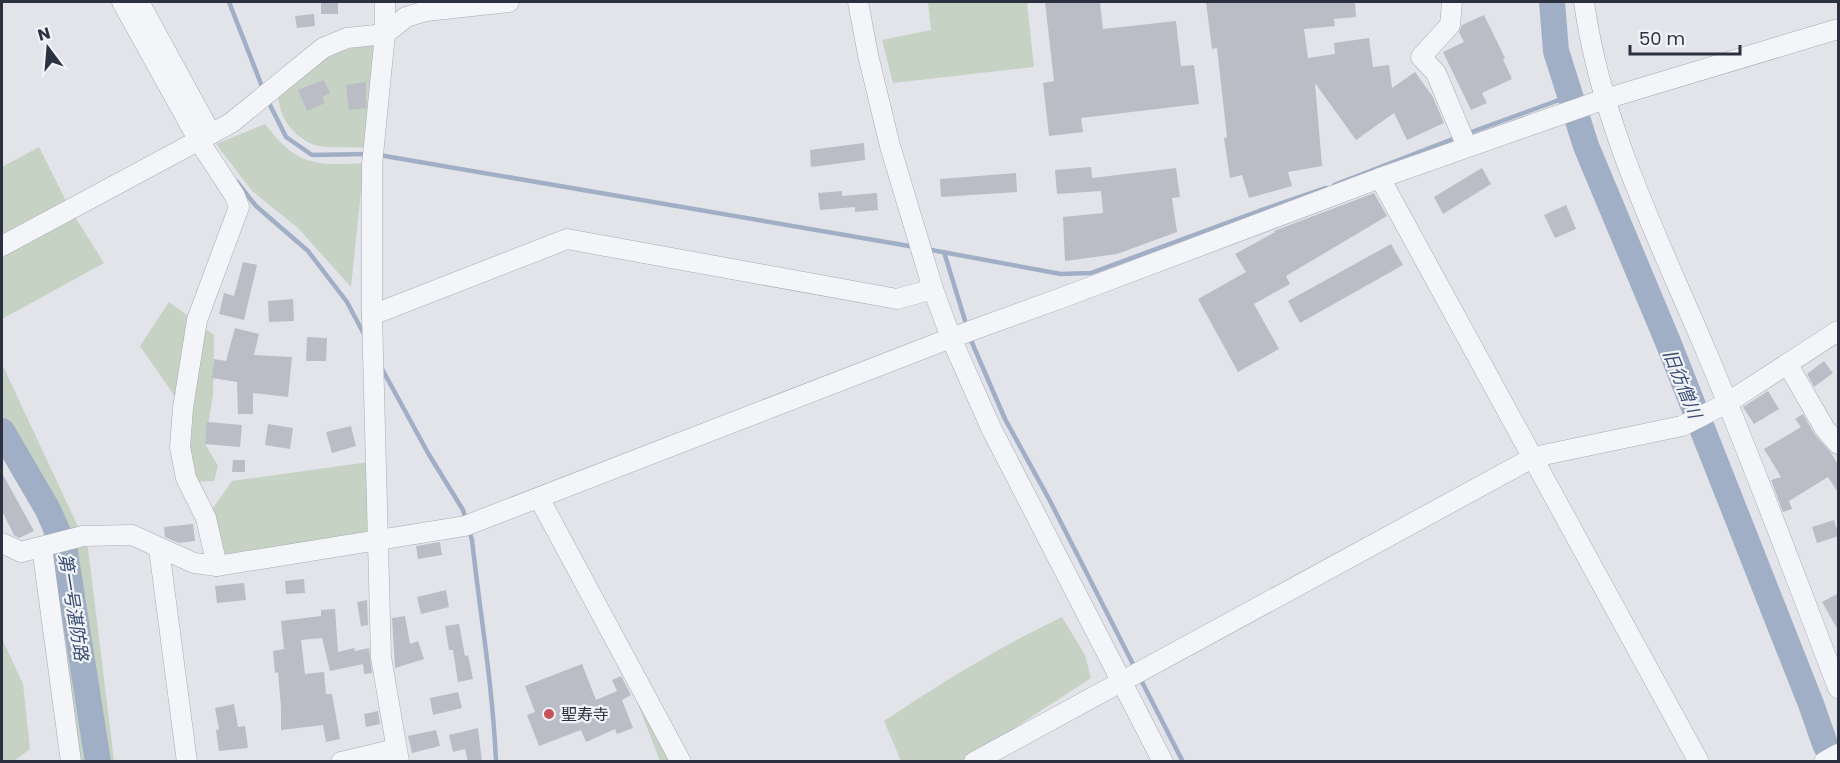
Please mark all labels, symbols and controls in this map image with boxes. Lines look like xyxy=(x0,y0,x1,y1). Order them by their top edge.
north arrow xyxy=(18,18,78,78)
scale bar xyxy=(1630,18,1740,56)
text: N xyxy=(35,21,53,47)
text: 50 m xyxy=(1639,26,1685,51)
water label: 旧彷僧川 xyxy=(1657,346,1708,424)
water label: 第一号湛防路 xyxy=(53,552,95,664)
place label: 聖寿寺 xyxy=(561,703,609,726)
marker: 聖寿寺 xyxy=(542,707,556,721)

